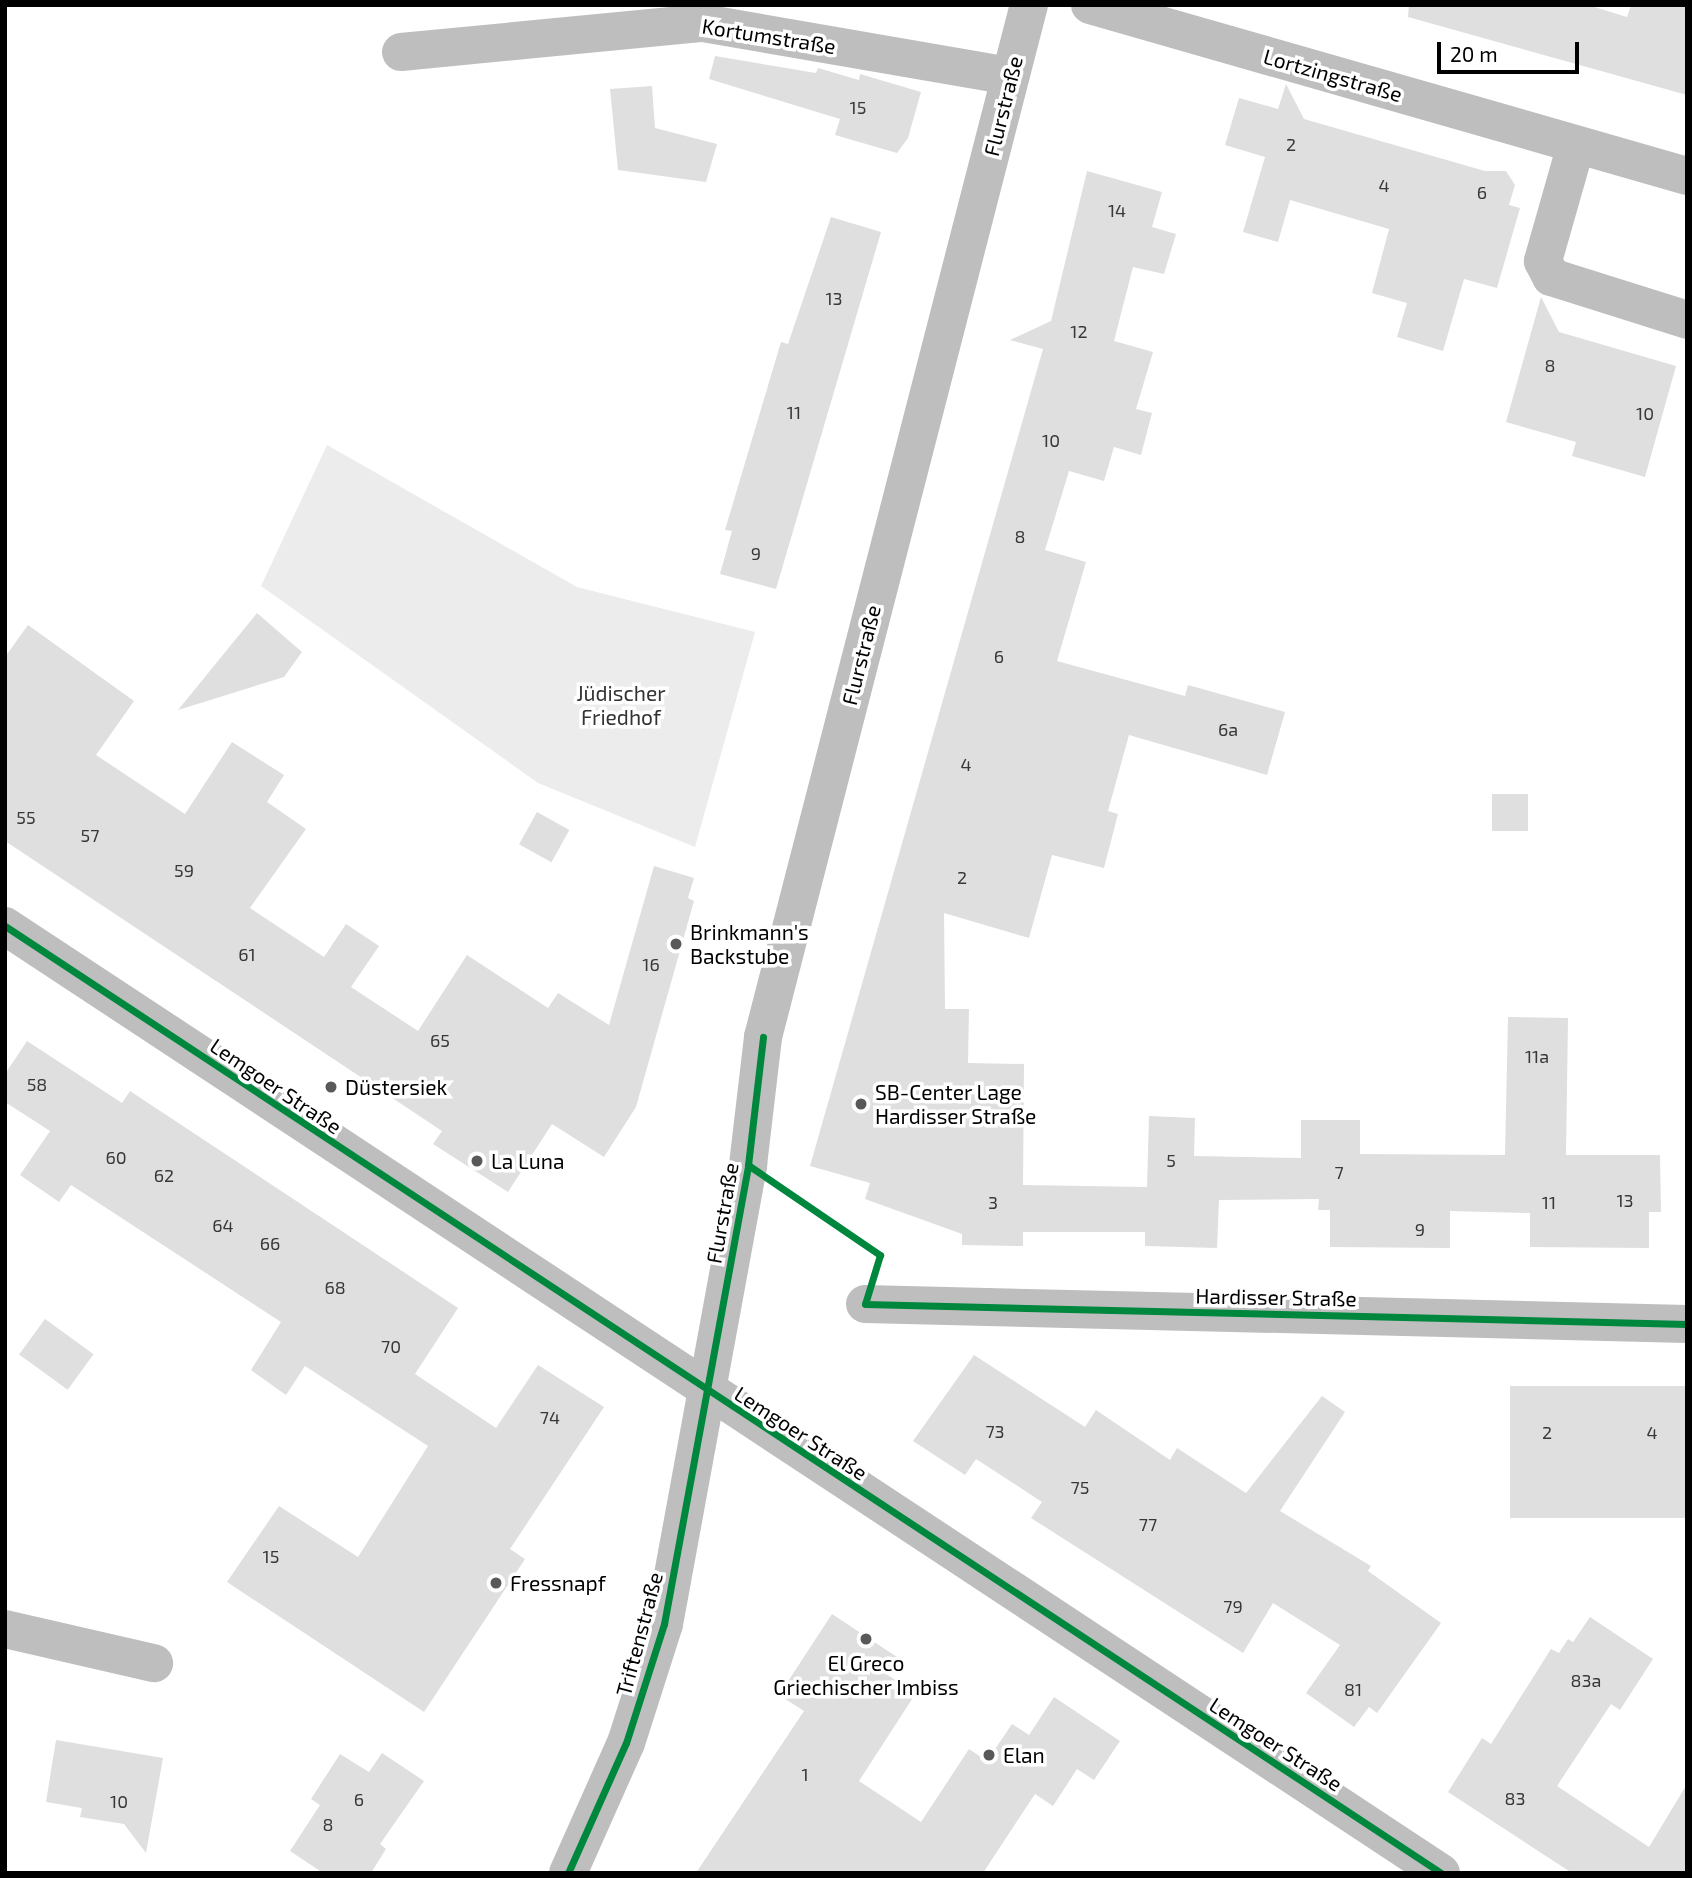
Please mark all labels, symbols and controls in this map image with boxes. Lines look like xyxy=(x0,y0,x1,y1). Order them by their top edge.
street label: Kortumstraße xyxy=(700,13,838,59)
scale bar xyxy=(1440,28,1582,72)
text: 20 m xyxy=(1450,41,1498,66)
street label: Lortzingstraße xyxy=(1261,43,1405,107)
street label: Flurstraße xyxy=(978,53,1028,159)
house number: 15 xyxy=(850,96,866,118)
house number: 2 xyxy=(1286,133,1296,155)
house number: 4 xyxy=(1378,174,1390,196)
house number: 6 xyxy=(1477,181,1487,203)
house number: 14 xyxy=(1108,199,1126,221)
house number: 13 xyxy=(825,287,843,309)
house number: 12 xyxy=(1070,320,1088,342)
house number: 8 xyxy=(1545,354,1555,376)
house number: 11 xyxy=(787,401,801,423)
house number: 10 xyxy=(1636,402,1654,424)
house number: 10 xyxy=(1042,429,1060,451)
house number: 8 xyxy=(1015,525,1025,547)
house number: 9 xyxy=(751,542,761,564)
street label: Flurstraße xyxy=(836,602,886,708)
house number: 6 xyxy=(994,645,1004,667)
park label: Jüdischer Friedhof xyxy=(576,680,666,730)
house number: 6a xyxy=(1218,718,1238,740)
house number: 4 xyxy=(960,753,972,775)
house number: 55 xyxy=(16,806,36,828)
house number: 57 xyxy=(81,824,99,846)
house number: 59 xyxy=(174,859,194,881)
house number: 2 xyxy=(957,866,967,888)
place label: Brinkmann's Backstube xyxy=(690,919,809,969)
marker: Brinkmann's Backstube xyxy=(668,936,684,952)
house number: 61 xyxy=(238,943,256,965)
house number: 16 xyxy=(642,953,660,975)
house number: 65 xyxy=(430,1029,450,1051)
street label: Lemgoer Straße xyxy=(205,1033,347,1139)
house number: 11a xyxy=(1525,1045,1549,1067)
house number: 58 xyxy=(27,1073,47,1095)
place label: Düstersiek xyxy=(345,1074,447,1100)
marker: Düstersiek xyxy=(323,1079,339,1095)
place label: SB-Center Lage Hardisser Straße xyxy=(875,1079,1037,1129)
marker: SB-Center Lage Hardisser Straße xyxy=(853,1096,869,1112)
house number: 60 xyxy=(105,1146,127,1168)
place label: La Luna xyxy=(491,1148,564,1174)
house number: 5 xyxy=(1166,1149,1176,1171)
marker: La Luna xyxy=(469,1153,485,1169)
street label: Flurstraße xyxy=(701,1161,743,1265)
house number: 7 xyxy=(1334,1161,1344,1183)
house number: 62 xyxy=(154,1164,174,1186)
house number: 13 xyxy=(1616,1189,1634,1211)
house number: 3 xyxy=(988,1191,998,1213)
house number: 11 xyxy=(1542,1191,1556,1213)
house number: 64 xyxy=(212,1214,234,1236)
house number: 9 xyxy=(1415,1218,1425,1240)
house number: 66 xyxy=(260,1232,280,1254)
house number: 68 xyxy=(324,1276,346,1298)
street label: Hardisser Straße xyxy=(1195,1283,1357,1311)
house number: 70 xyxy=(381,1335,401,1357)
street label: Lemgoer Straße xyxy=(730,1381,872,1485)
house number: 74 xyxy=(540,1406,560,1428)
house number: 73 xyxy=(985,1420,1005,1442)
house number: 2 xyxy=(1542,1421,1552,1443)
house number: 4 xyxy=(1646,1421,1658,1443)
house number: 75 xyxy=(1071,1476,1089,1498)
house number: 77 xyxy=(1139,1513,1157,1535)
house number: 15 xyxy=(263,1545,279,1567)
street label: Triftenstraße xyxy=(610,1569,668,1699)
place label: Fressnapf xyxy=(510,1570,606,1596)
marker: Fressnapf xyxy=(488,1575,504,1591)
house number: 79 xyxy=(1223,1595,1243,1617)
marker: El Greco Griechischer Imbiss xyxy=(858,1631,874,1647)
place label: El Greco Griechischer Imbiss xyxy=(773,1650,959,1700)
house number: 83a xyxy=(1571,1669,1601,1691)
house number: 81 xyxy=(1344,1678,1362,1700)
street label: Lemgoer Straße xyxy=(1205,1692,1347,1796)
place label: Elan xyxy=(1003,1742,1045,1768)
marker: Elan xyxy=(981,1747,997,1763)
house number: 1 xyxy=(801,1763,809,1785)
house number: 83 xyxy=(1505,1787,1525,1809)
house number: 6 xyxy=(354,1788,364,1810)
house number: 10 xyxy=(110,1790,128,1812)
house number: 8 xyxy=(323,1813,333,1835)

